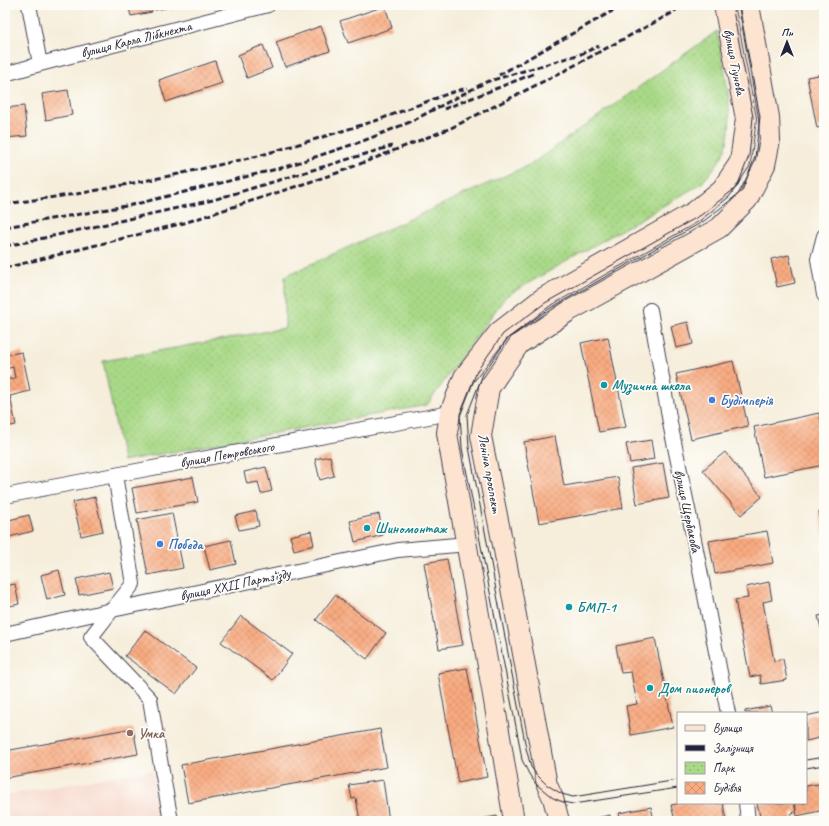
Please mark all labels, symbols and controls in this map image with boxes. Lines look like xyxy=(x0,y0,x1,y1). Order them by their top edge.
street label: вулиця Карла Лібкнехта xyxy=(79,17,194,61)
north arrow xyxy=(767,22,807,62)
text: Пн xyxy=(781,25,794,39)
street label: вулиця Тіунова xyxy=(720,27,750,98)
place label: Музична школа xyxy=(612,377,691,395)
marker: Музична школа xyxy=(599,380,609,390)
place label: Будімперія xyxy=(720,392,773,409)
marker: Будімперія xyxy=(707,395,717,405)
street label: Леніна проспект xyxy=(474,432,505,515)
street label: вулиця Петровського xyxy=(179,438,276,471)
street label: вулиця Щербакова xyxy=(670,468,705,555)
place label: Шиномонтаж xyxy=(375,520,448,537)
marker: Шиномонтаж xyxy=(362,523,372,533)
place label: Победа xyxy=(168,536,205,553)
marker: Победа xyxy=(155,539,165,549)
street label: вулиця XXII Партз'їзду xyxy=(178,564,293,604)
place label: БМП-1 xyxy=(577,599,618,616)
marker: БМП-1 xyxy=(564,602,574,612)
place label: Дом пионеров xyxy=(658,680,732,697)
marker: Дом пионеров xyxy=(645,683,655,693)
legend xyxy=(677,712,807,804)
text: Вулиця xyxy=(713,720,742,736)
place label: Умка xyxy=(138,725,166,742)
marker: Умка xyxy=(125,728,135,738)
text: Залізниця xyxy=(713,740,754,756)
text: Парк xyxy=(713,760,736,776)
text: Будівля xyxy=(713,780,742,796)

